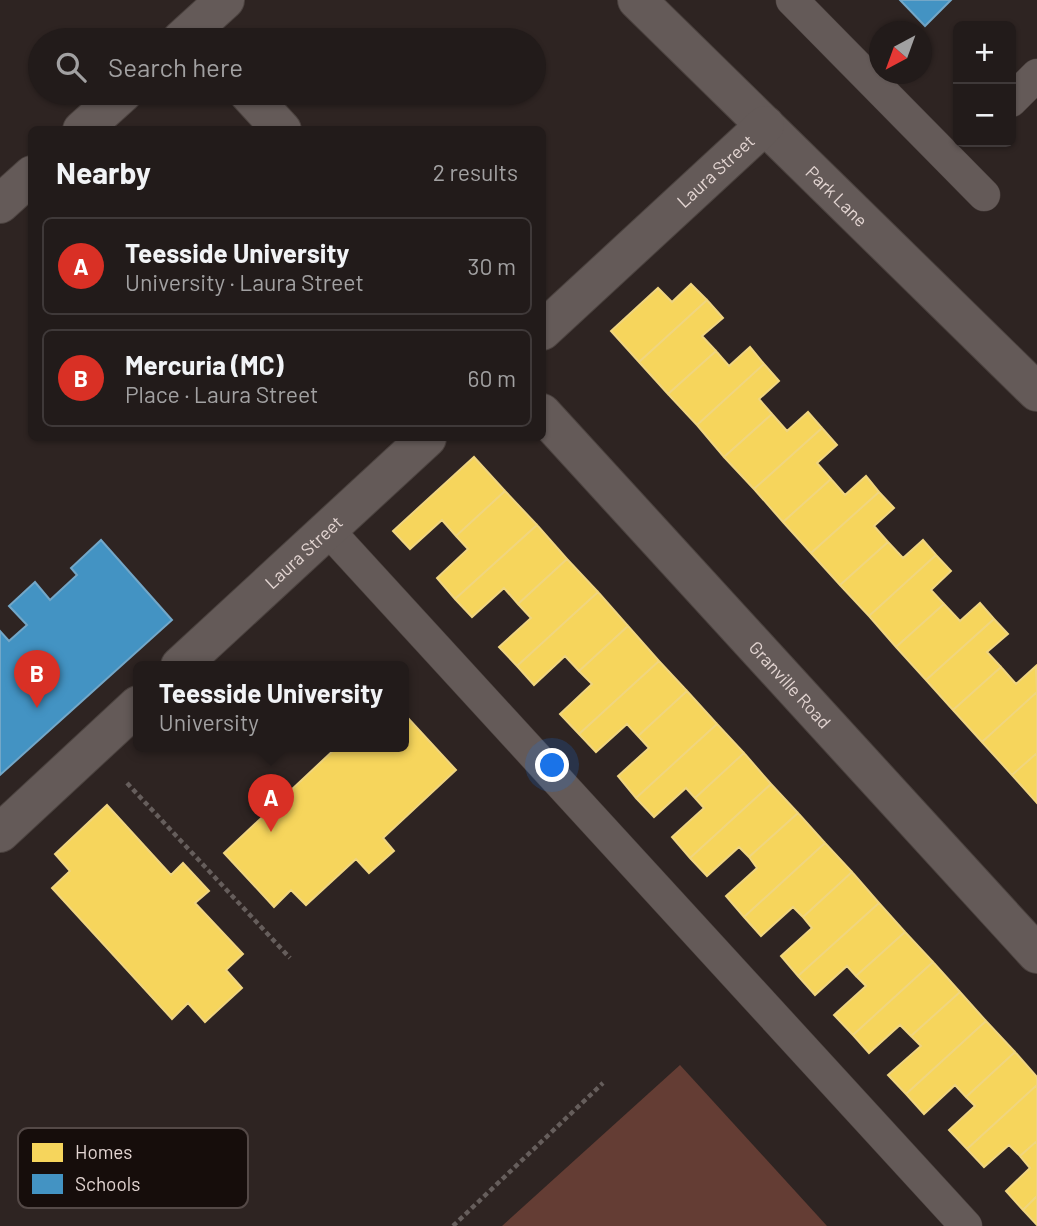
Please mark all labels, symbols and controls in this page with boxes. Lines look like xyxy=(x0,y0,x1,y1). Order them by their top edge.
north arrow xyxy=(869,21,932,84)
map controls xyxy=(953,21,1016,147)
button: + xyxy=(953,21,1016,84)
search box xyxy=(28,28,546,105)
icon: search xyxy=(52,48,90,86)
text: Search here xyxy=(108,51,243,82)
button: − xyxy=(953,84,1016,147)
street label: Laura Street xyxy=(672,130,759,212)
text: Nearby xyxy=(56,154,151,190)
text: 2 results xyxy=(433,158,518,186)
street label: Park Lane xyxy=(802,161,872,231)
text: Teesside University xyxy=(125,237,349,268)
text: A xyxy=(73,252,89,280)
text: 30 m xyxy=(468,252,516,280)
text: University · Laura Street xyxy=(125,268,364,296)
text: Mercuria (MC) xyxy=(125,349,284,380)
text: B xyxy=(74,364,88,392)
text: 60 m xyxy=(468,364,516,392)
text: Place · Laura Street xyxy=(125,380,318,408)
street label: Laura Street xyxy=(260,511,347,593)
street label: Granville Road xyxy=(745,636,836,733)
pin: B xyxy=(14,650,60,708)
popup xyxy=(133,661,409,752)
text: Teesside University xyxy=(159,677,383,708)
text: University xyxy=(159,708,259,736)
your location xyxy=(535,748,569,782)
pin: A xyxy=(248,774,294,832)
legend xyxy=(18,1128,248,1208)
text: Homes xyxy=(75,1140,132,1163)
text: Schools xyxy=(75,1172,140,1195)

